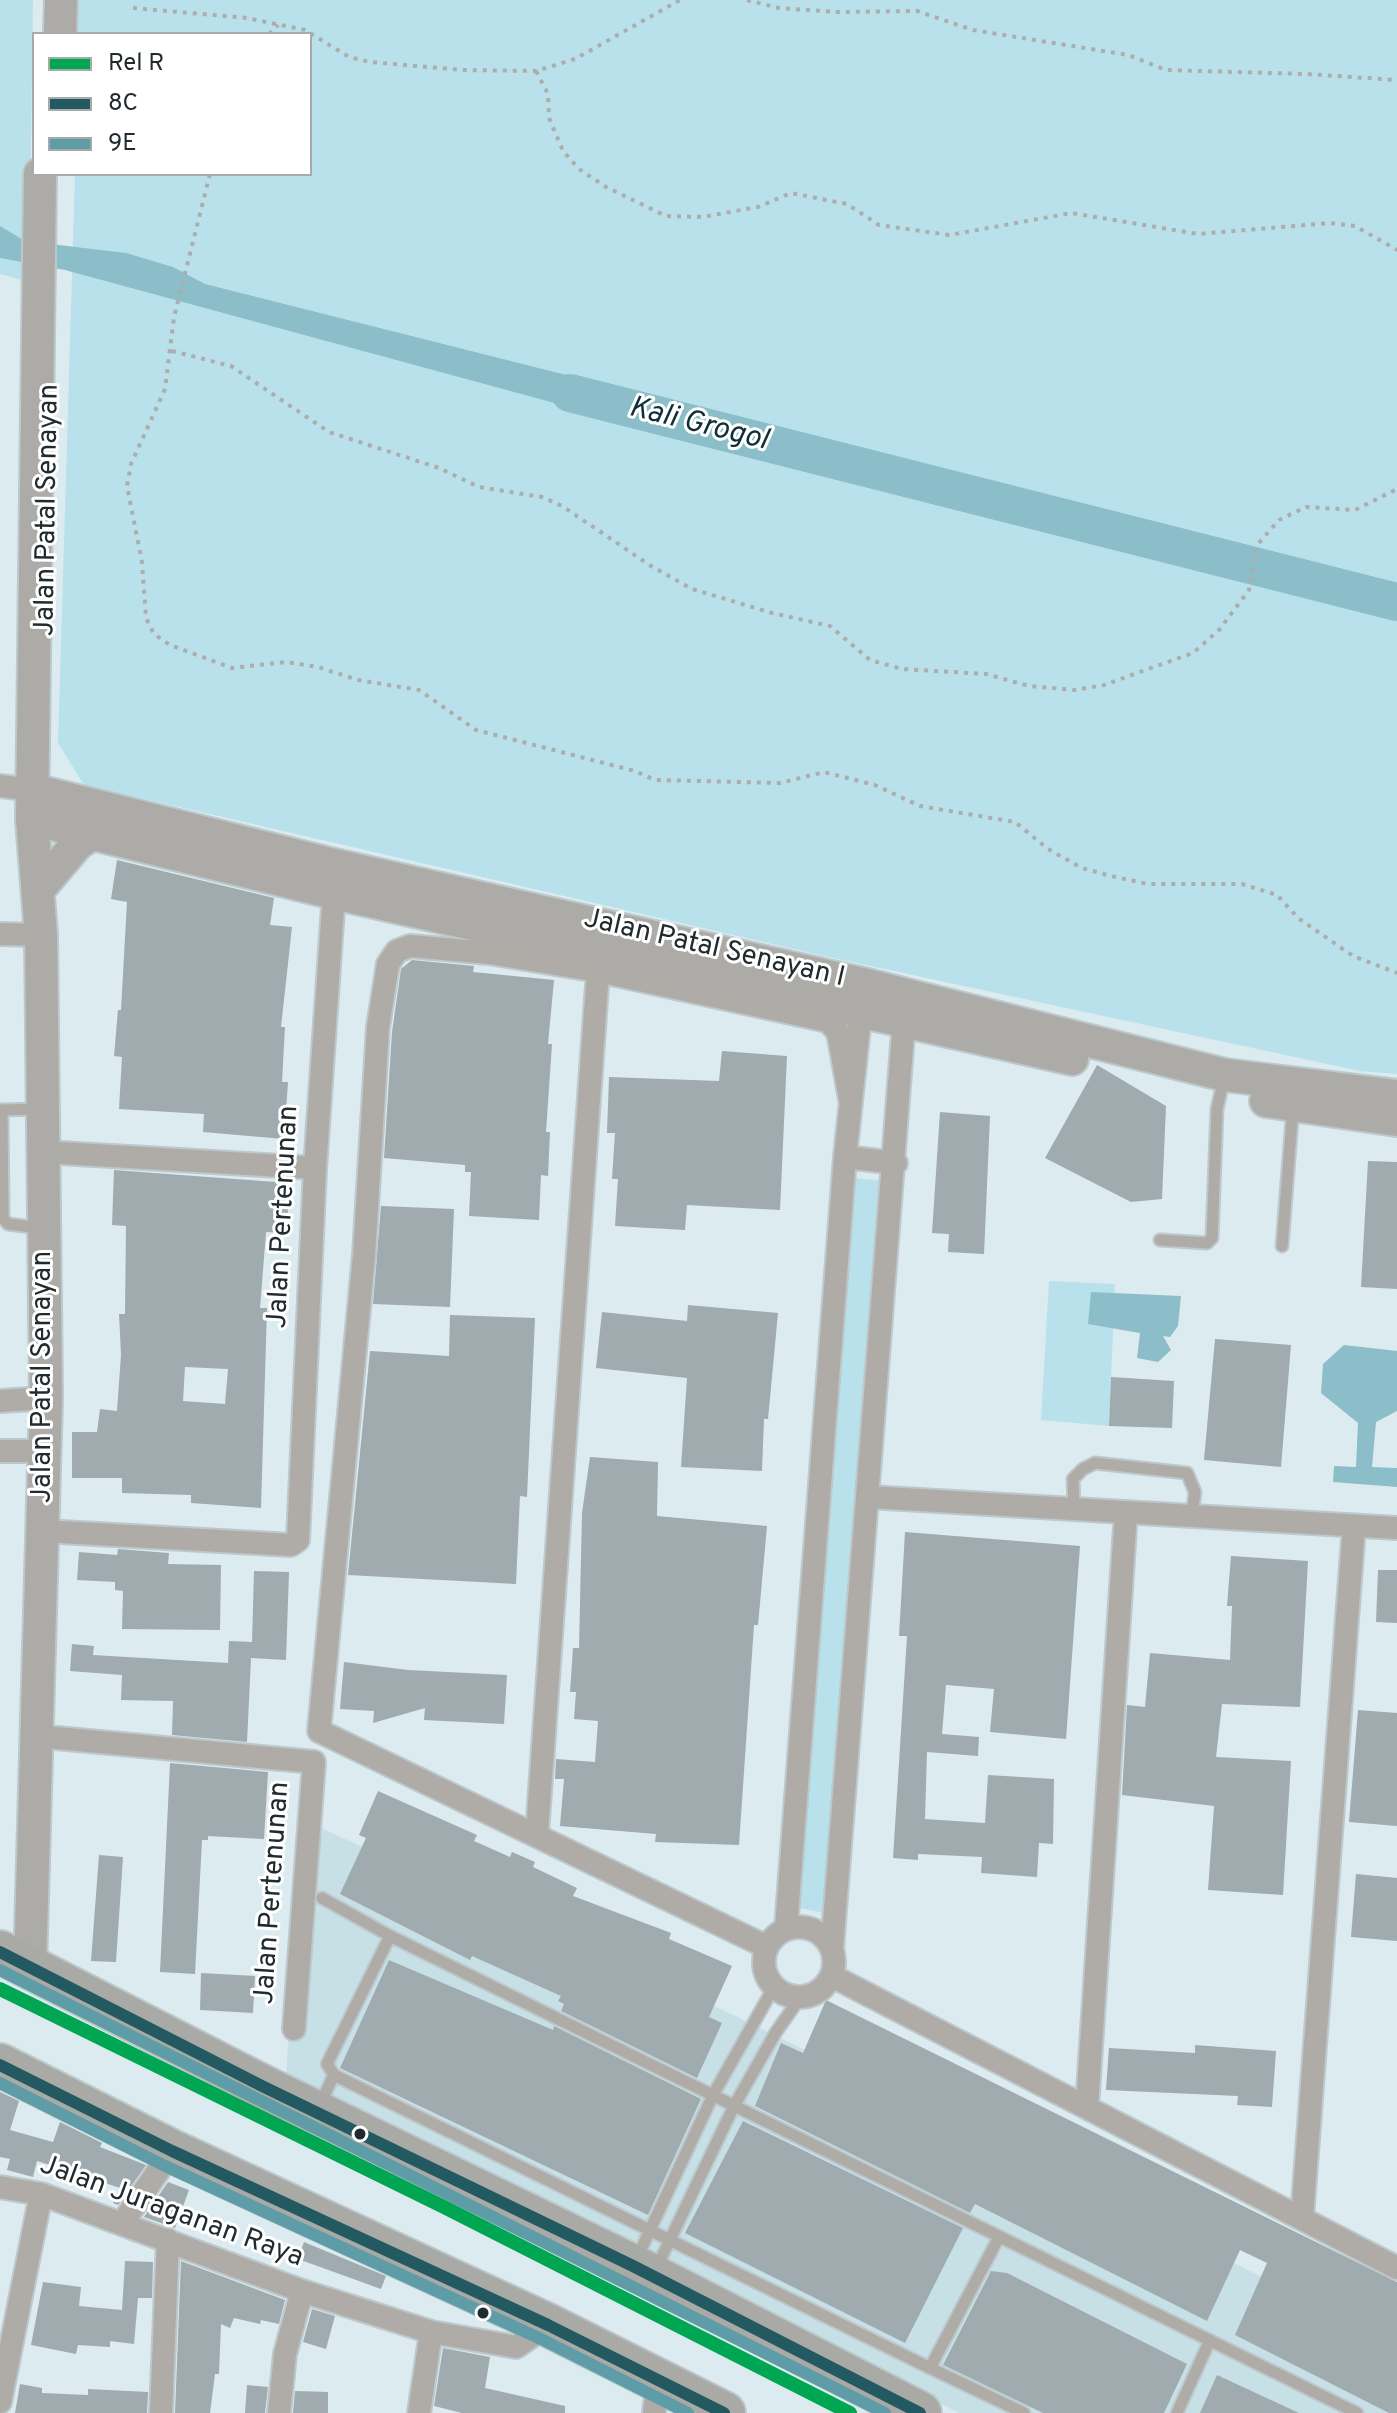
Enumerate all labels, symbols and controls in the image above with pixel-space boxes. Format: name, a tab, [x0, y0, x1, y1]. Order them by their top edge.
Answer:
legend	[32, 32, 312, 176]
text: Rel R	[108, 49, 164, 79]
text: 8C	[108, 89, 138, 119]
text: 9E	[108, 129, 137, 159]
street label: Jalan Patal Senayan	[30, 384, 68, 636]
water label: Kali Grogol	[625, 391, 771, 461]
street label: Jalan Patal Senayan I	[580, 904, 848, 996]
street label: Jalan Pertenunan	[262, 1105, 308, 1329]
street label: Jalan Patal Senayan	[27, 1251, 61, 1503]
street label: Jalan Pertenunan	[249, 1780, 299, 2006]
unlabelled marker	[352, 2126, 368, 2142]
street label: Jalan Juraganan Raya	[35, 2150, 307, 2276]
unlabelled marker	[475, 2305, 491, 2321]

